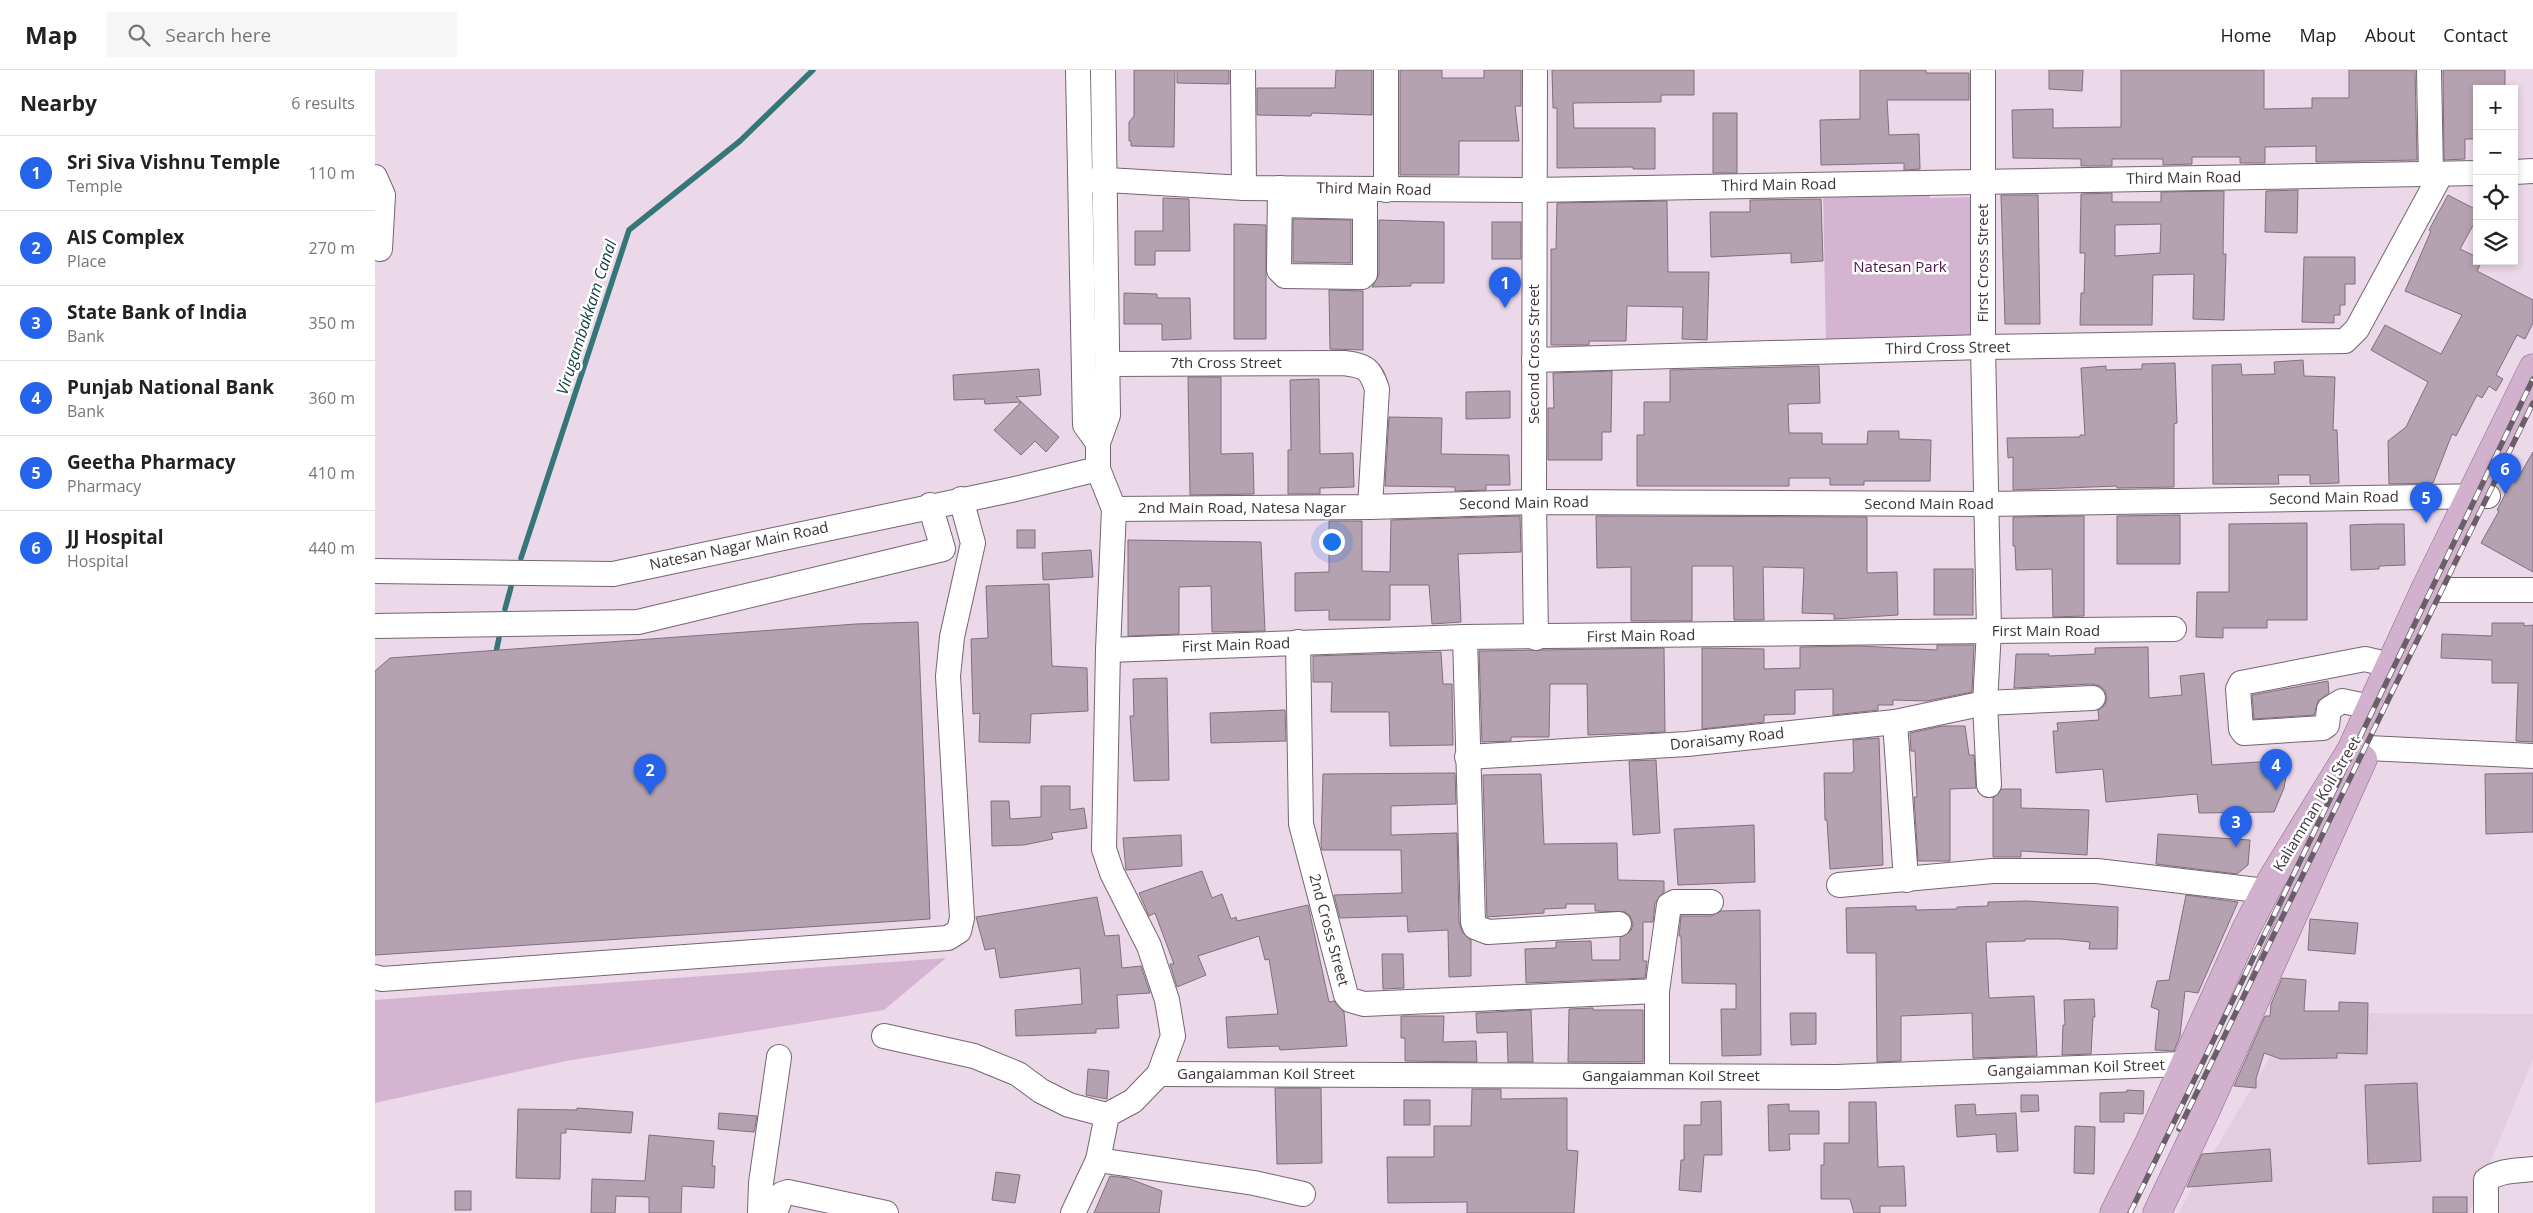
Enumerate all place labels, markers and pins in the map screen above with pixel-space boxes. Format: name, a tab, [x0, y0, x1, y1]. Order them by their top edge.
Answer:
pin: 1	[1489, 267, 1521, 308]
pin: 6	[2489, 453, 2521, 494]
pin: 5	[2410, 482, 2442, 523]
pin: 4	[2260, 749, 2292, 790]
pin: 2	[634, 754, 666, 795]
pin: 3	[2220, 806, 2252, 847]

